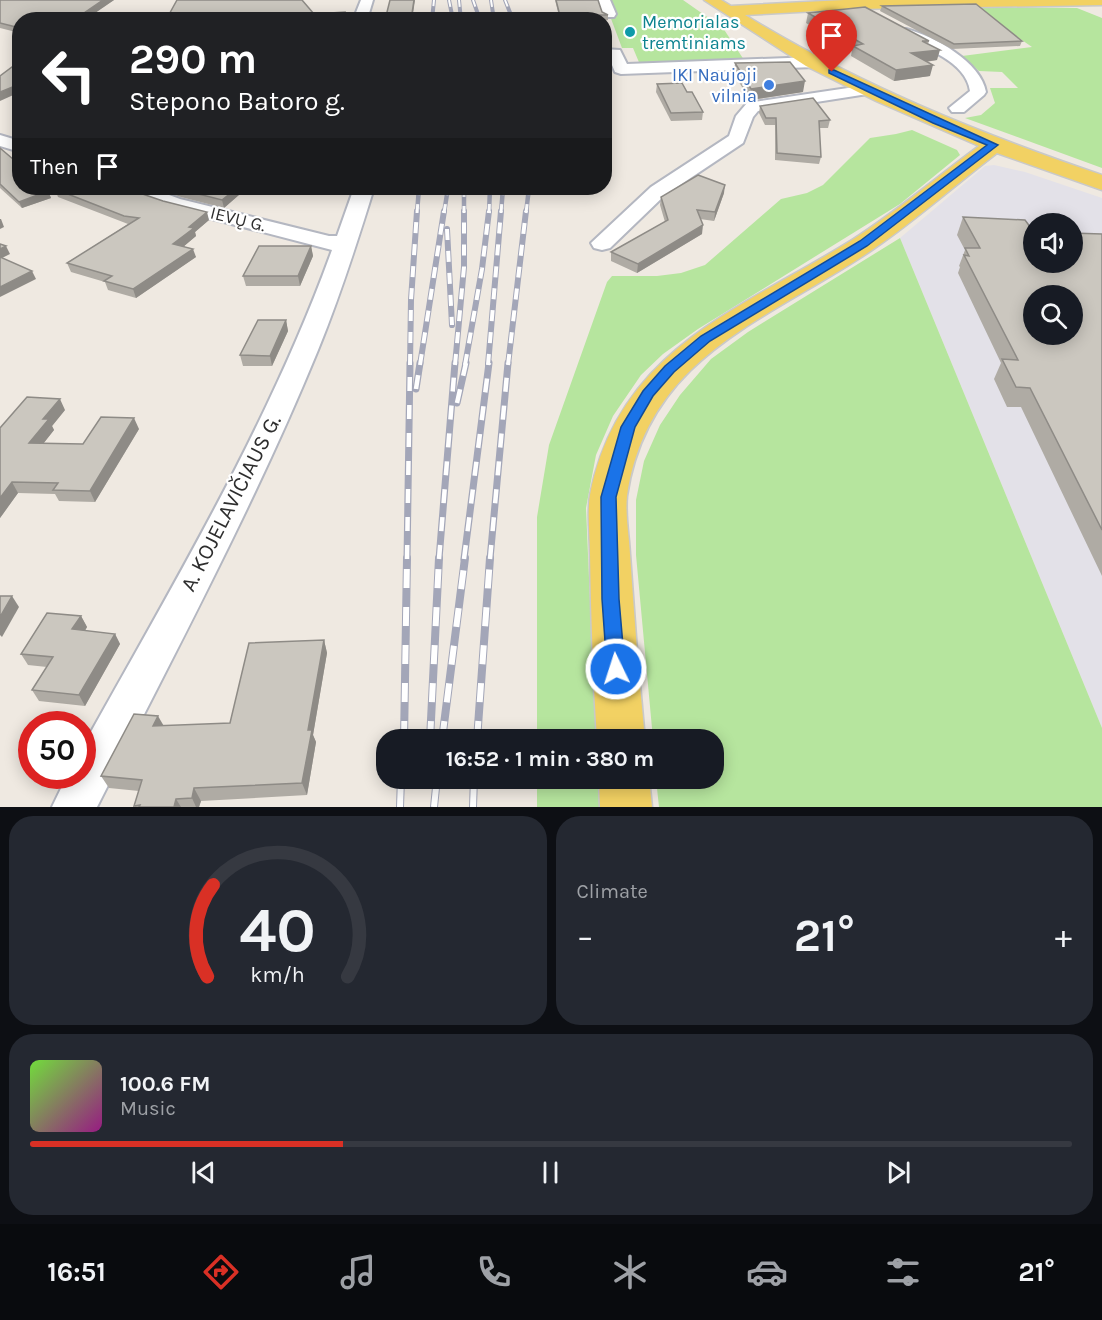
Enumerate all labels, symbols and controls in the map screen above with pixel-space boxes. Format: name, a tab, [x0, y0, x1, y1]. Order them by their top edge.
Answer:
pin	[806, 10, 857, 72]
place label: Memorialas tremtiniams	[642, 11, 746, 54]
icon: arrive	[815, 19, 848, 52]
marker: Memorialas tremtiniams	[623, 25, 637, 39]
text: 290 m	[129, 34, 257, 84]
icon: left	[30, 36, 108, 114]
place label: IKI Naujoji vilnia	[672, 64, 757, 107]
marker: IKI Naujoji vilnia	[762, 78, 776, 92]
text: Stepono Batoro g.	[129, 85, 345, 117]
icon: arrive	[91, 150, 124, 183]
text: Then	[30, 154, 79, 180]
street label: IEVŲ G.	[208, 202, 268, 236]
map controls	[1023, 213, 1083, 345]
button: sound	[1023, 213, 1083, 273]
button: search	[1023, 285, 1083, 345]
street label: A. KOJELAVIČIAUS G.	[174, 410, 287, 596]
position arrow	[584, 637, 648, 701]
speed limit sign: 50	[18, 711, 96, 789]
text: 16:52 · 1 min · 380 m	[446, 746, 654, 772]
text: Climate	[577, 880, 648, 903]
text: 40	[239, 894, 316, 967]
text: 21°	[794, 910, 855, 962]
text: −	[577, 917, 594, 955]
text: +	[1055, 917, 1072, 955]
text: km/h	[251, 963, 305, 988]
text: 100.6 FM	[120, 1071, 211, 1097]
text: Music	[120, 1097, 176, 1120]
icon: previous	[187, 1156, 220, 1189]
icon: pause	[534, 1156, 567, 1189]
icon: next	[882, 1156, 915, 1189]
icon: directions	[200, 1251, 242, 1293]
icon: music	[337, 1251, 379, 1293]
icon: phone	[473, 1251, 515, 1293]
icon: climate	[609, 1251, 651, 1293]
icon: car	[746, 1251, 788, 1293]
icon: filters	[882, 1251, 924, 1293]
text: 16:51	[47, 1256, 106, 1288]
text: 21°	[1018, 1256, 1055, 1288]

